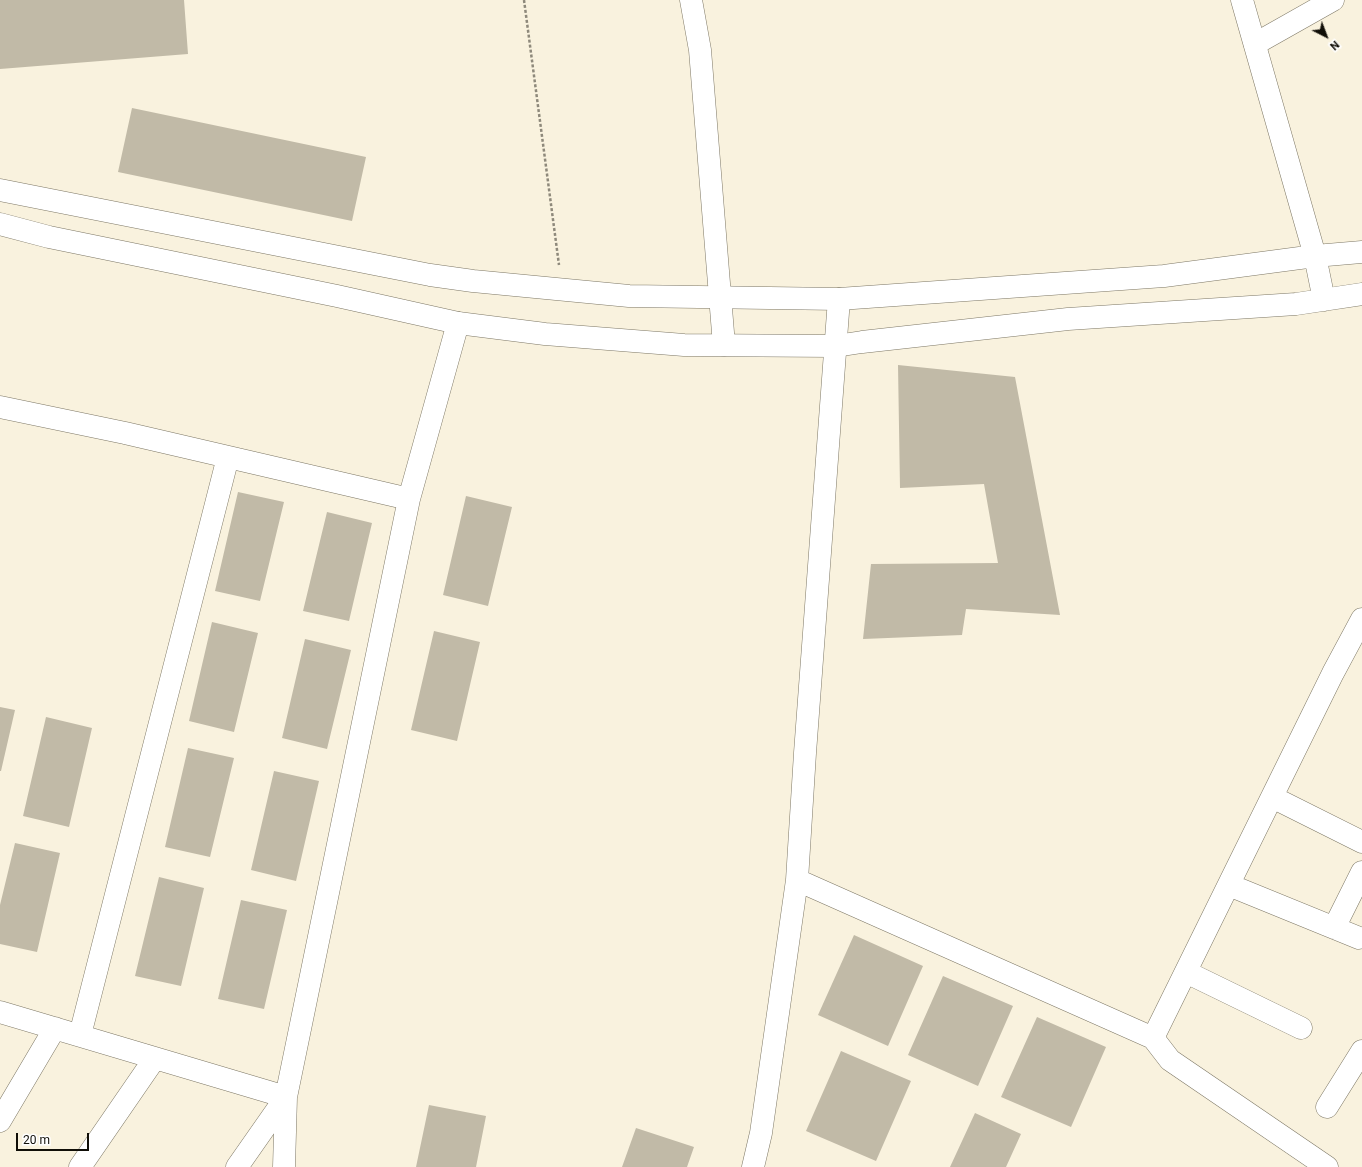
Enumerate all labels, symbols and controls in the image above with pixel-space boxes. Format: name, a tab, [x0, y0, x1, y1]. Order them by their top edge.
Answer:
north arrow	[1306, 16, 1346, 56]
text: N	[1327, 38, 1342, 53]
scale bar	[18, 1125, 91, 1151]
text: 20 m	[23, 1133, 50, 1147]

